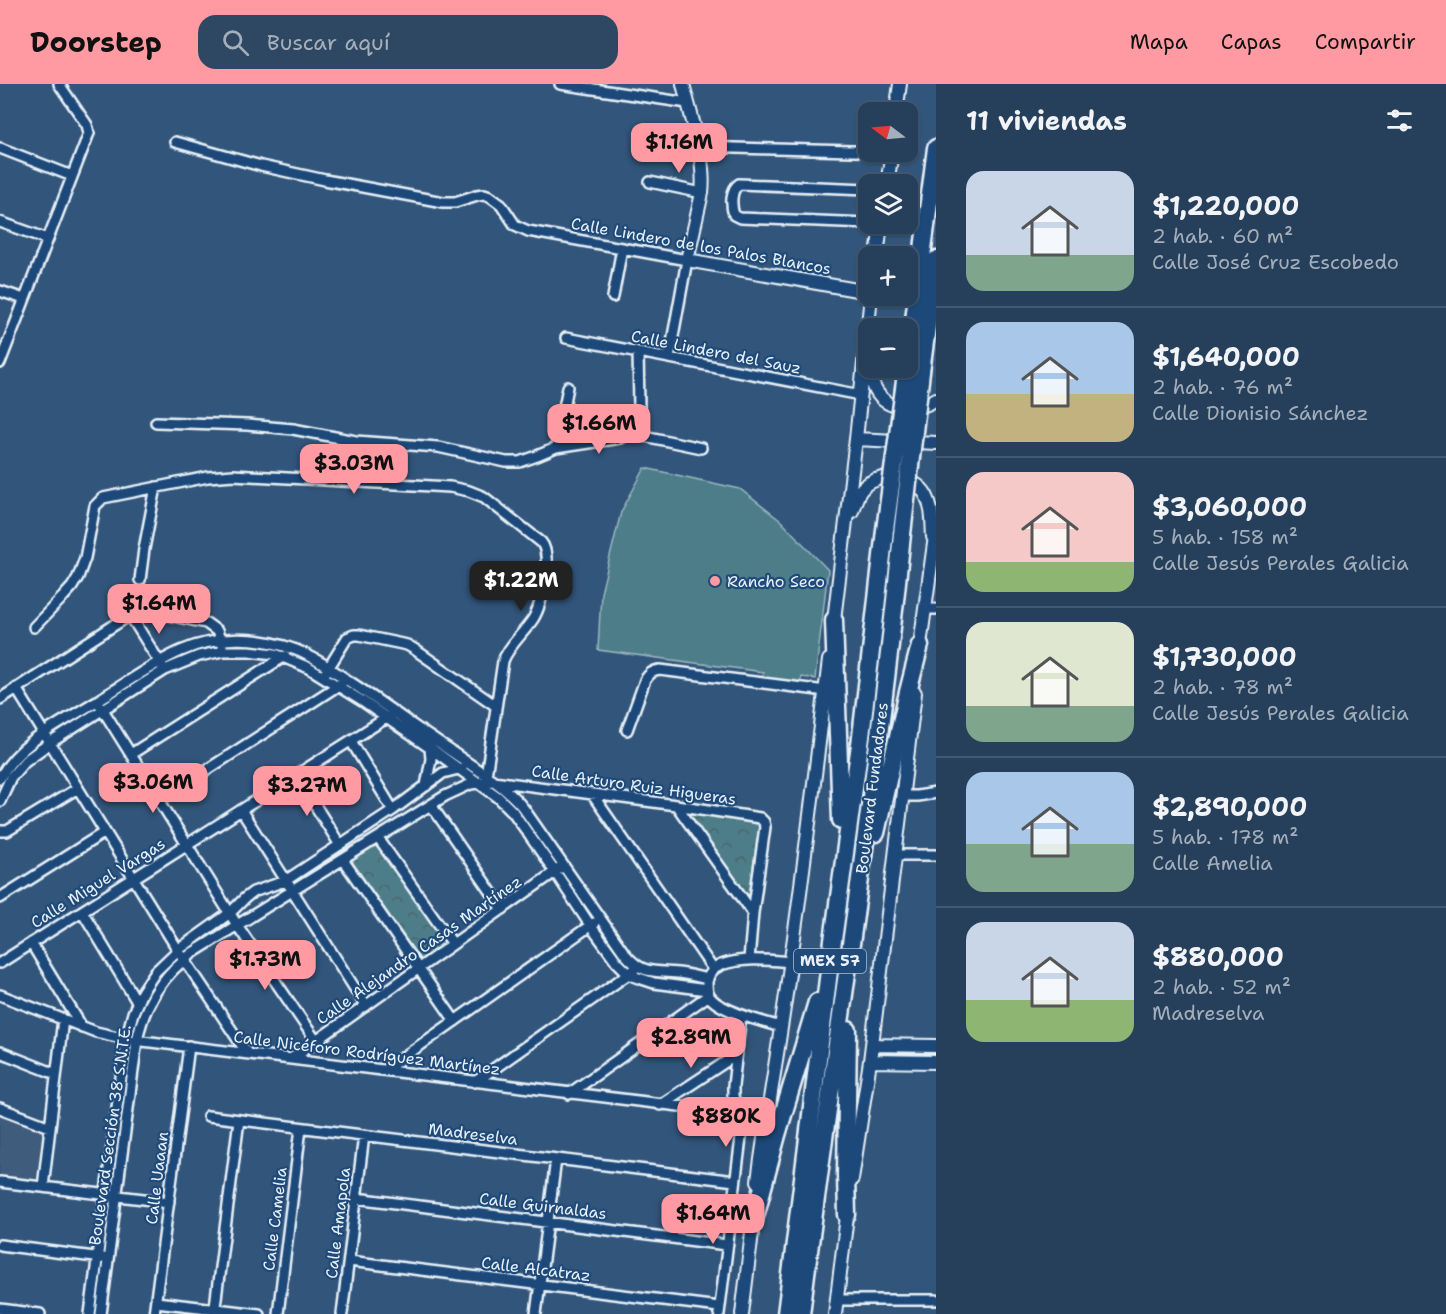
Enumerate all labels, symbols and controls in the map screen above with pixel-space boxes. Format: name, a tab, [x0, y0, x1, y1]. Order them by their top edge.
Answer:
search box	[198, 15, 618, 69]
text: Doorstep	[30, 23, 162, 61]
icon: search	[219, 26, 252, 59]
text: Buscar aquí	[267, 28, 390, 57]
text: Mapa	[1130, 28, 1188, 56]
text: Capas	[1221, 28, 1282, 56]
text: Compartir	[1315, 28, 1416, 56]
north arrow	[858, 102, 918, 162]
map controls	[858, 102, 918, 378]
text: 11 viviendas	[966, 103, 1127, 138]
icon: filters	[1383, 104, 1416, 137]
pin: $1.16M	[630, 123, 728, 174]
text: $1.16M	[645, 129, 713, 155]
button: layers	[858, 174, 918, 234]
text: $1,220,000	[1152, 188, 1299, 223]
icon: home	[1014, 195, 1086, 267]
street label: Calle Lindero de los Palos Blancos	[569, 213, 833, 279]
text: 2 hab. · 60 m²	[1152, 223, 1293, 249]
button: +	[858, 246, 918, 306]
text: Calle José Cruz Escobedo	[1152, 249, 1399, 275]
button: −	[858, 318, 918, 378]
street label: Calle Lindero del Sauz	[629, 325, 803, 379]
text: $1,640,000	[1152, 339, 1300, 374]
icon: home	[1014, 346, 1086, 418]
text: 2 hab. · 76 m²	[1152, 374, 1293, 400]
text: Calle Dionisio Sánchez	[1152, 400, 1369, 426]
pin: $1.66M	[550, 404, 648, 455]
text: $1.66M	[561, 410, 637, 436]
pin: $3.03M	[305, 444, 403, 495]
text: $3.03M	[314, 450, 394, 476]
text: $3,060,000	[1152, 489, 1307, 524]
icon: home	[1014, 496, 1086, 568]
text: 5 hab. · 158 m²	[1152, 524, 1298, 550]
text: Calle Jesús Perales Galicia	[1152, 550, 1409, 576]
pin: $1.22M	[472, 561, 570, 612]
text: $1.22M	[484, 567, 558, 593]
place label: Rancho Seco	[727, 571, 825, 592]
marker: Rancho Seco	[708, 574, 722, 588]
pin: $1.64M	[110, 584, 208, 635]
text: $1.64M	[121, 590, 197, 616]
text: $1,730,000	[1152, 639, 1297, 674]
icon: home	[1014, 646, 1086, 718]
text: 2 hab. · 78 m²	[1152, 674, 1293, 700]
text: Calle Jesús Perales Galicia	[1152, 700, 1409, 726]
street label: Boulevard Fundadores	[851, 701, 893, 875]
street label: Calle Arturo Ruiz Higueras	[530, 760, 738, 810]
pin: $3.06M	[104, 763, 202, 814]
pin: $3.27M	[258, 766, 356, 817]
text: $3.06M	[113, 769, 193, 795]
text: $3.27M	[267, 772, 347, 798]
text: $2,890,000	[1152, 789, 1307, 824]
icon: home	[1014, 796, 1086, 868]
text: 5 hab. · 178 m²	[1152, 824, 1299, 850]
street label: Calle Miguel Vargas	[27, 833, 169, 933]
text: Calle Amelia	[1152, 850, 1273, 876]
street label: Calle Alejandro Casas Martínez	[312, 871, 526, 1029]
text: $880,000	[1152, 939, 1284, 974]
pin: $1.73M	[216, 940, 314, 991]
text: $1.73M	[229, 946, 301, 972]
icon: home	[1014, 946, 1086, 1018]
road number: MEX 57	[794, 949, 866, 973]
text: 2 hab. · 52 m²	[1152, 974, 1291, 1000]
text: Madreselva	[1152, 1000, 1264, 1026]
pin: $2.89M	[642, 1018, 740, 1069]
street label: Boulevard Sección 38 S.N.T.E.	[84, 1023, 136, 1247]
text: $2.89M	[651, 1024, 731, 1050]
street label: Calle Nicéforo Rodríguez Martínez	[232, 1026, 502, 1080]
pin: $880K	[684, 1097, 768, 1148]
text: $880K	[691, 1103, 761, 1129]
street label: Madreselva	[427, 1118, 519, 1150]
street label: Calle Uaaan	[141, 1130, 173, 1226]
street label: Calle Camelia	[258, 1166, 292, 1272]
street label: Calle Amapola	[321, 1166, 355, 1280]
street label: Calle Guirnaldas	[478, 1188, 608, 1224]
pin: $1.64M	[664, 1194, 762, 1245]
text: $1.64M	[675, 1200, 751, 1226]
street label: Calle Alcatraz	[480, 1252, 592, 1286]

